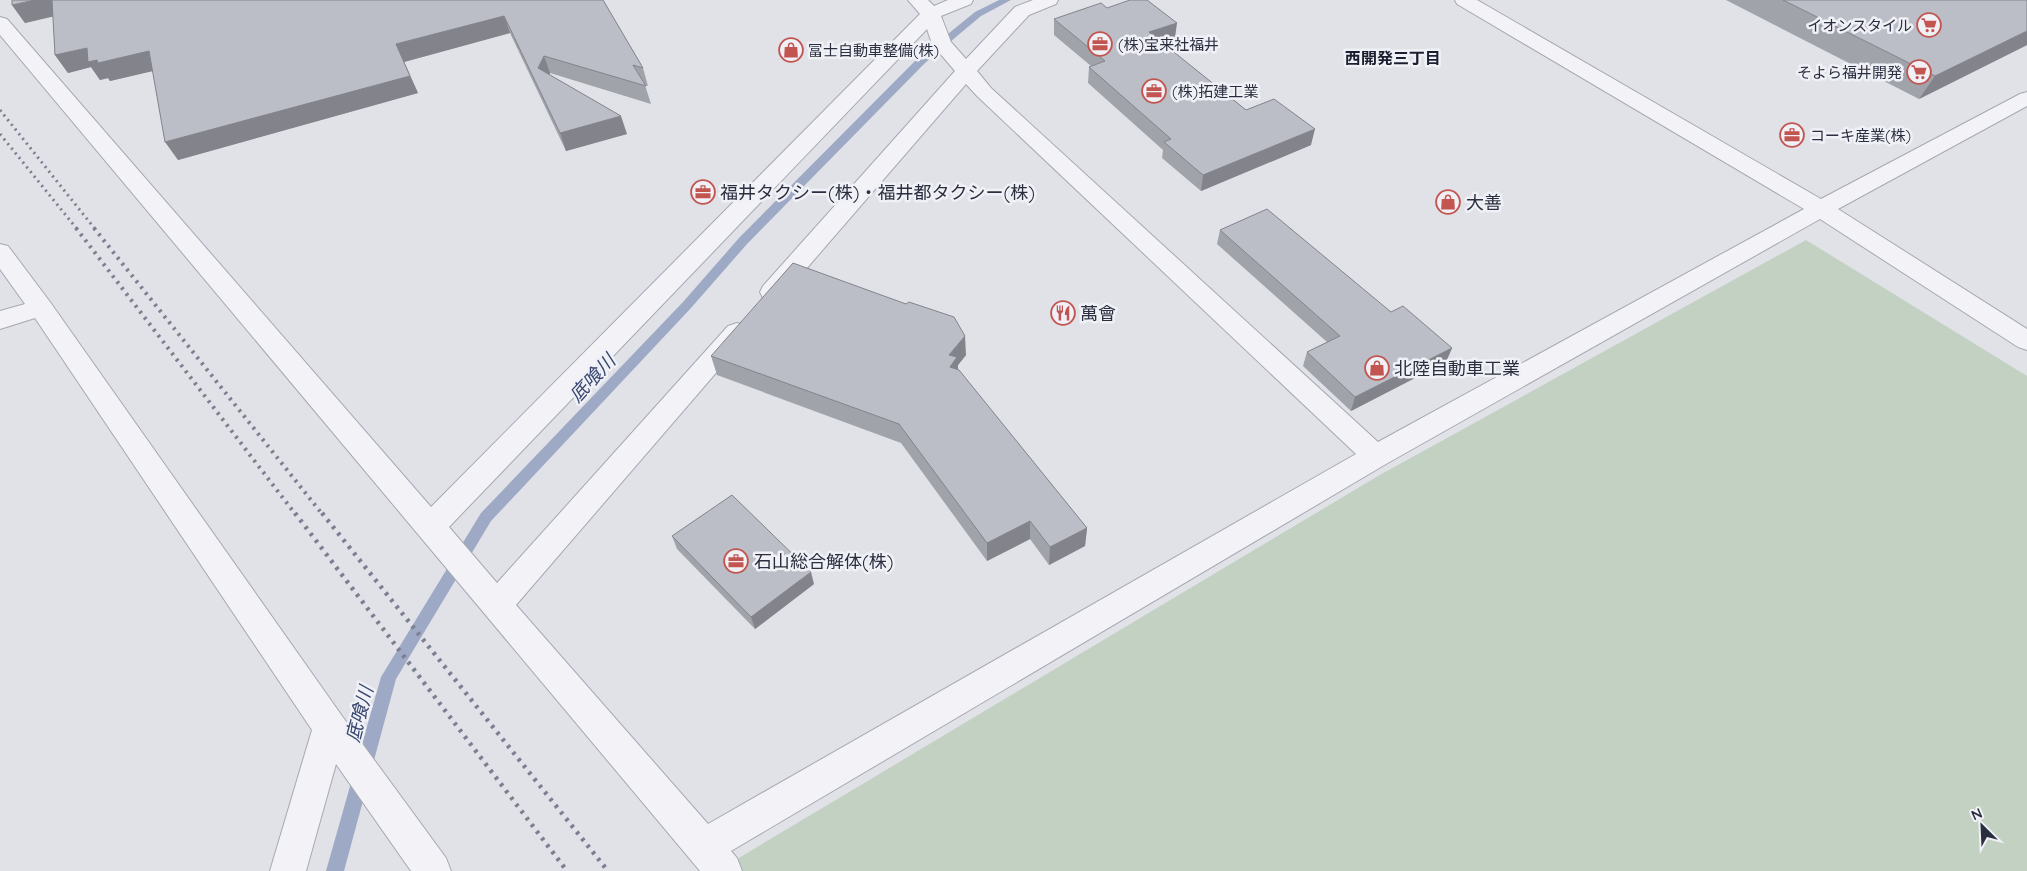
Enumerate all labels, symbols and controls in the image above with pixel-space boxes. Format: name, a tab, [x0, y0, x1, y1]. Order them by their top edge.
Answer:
supermarket icon: イオンスタイル	[1916, 12, 1942, 38]
place label: イオンスタイル	[1807, 16, 1912, 35]
office icon: (株)宝来社福井	[1087, 31, 1113, 57]
place label: (株)宝来社福井	[1118, 35, 1219, 54]
shop icon: 冨士自動車整備(株)	[778, 37, 804, 63]
place label: 冨士自動車整備(株)	[808, 41, 939, 60]
district label: 西開発三丁目	[1345, 48, 1441, 68]
supermarket icon: そよら福井開発	[1906, 59, 1932, 85]
place label: そよら福井開発	[1797, 63, 1902, 82]
office icon: (株)拓建工業	[1141, 78, 1167, 104]
place label: (株)拓建工業	[1172, 82, 1258, 101]
office icon: コーキ産業(株)	[1779, 122, 1805, 148]
place label: コーキ産業(株)	[1810, 126, 1911, 145]
office icon: 福井タクシー(株)・福井都タクシー(株)	[690, 179, 716, 205]
place label: 福井タクシー(株)・福井都タクシー(株)	[720, 181, 1035, 204]
shop icon: 大善	[1435, 189, 1461, 215]
place label: 大善	[1466, 191, 1502, 214]
restaurant icon: 萬會	[1050, 300, 1076, 326]
place label: 萬會	[1080, 302, 1116, 325]
water label: 底喰川	[564, 348, 622, 407]
shop icon: 北陸自動車工業	[1364, 355, 1390, 381]
place label: 北陸自動車工業	[1394, 357, 1520, 380]
office icon: 石山総合解体(株)	[723, 548, 749, 574]
place label: 石山総合解体(株)	[754, 550, 893, 573]
water label: 底喰川	[340, 681, 378, 745]
north arrow	[1957, 801, 2007, 851]
text: N	[1968, 804, 1985, 824]

